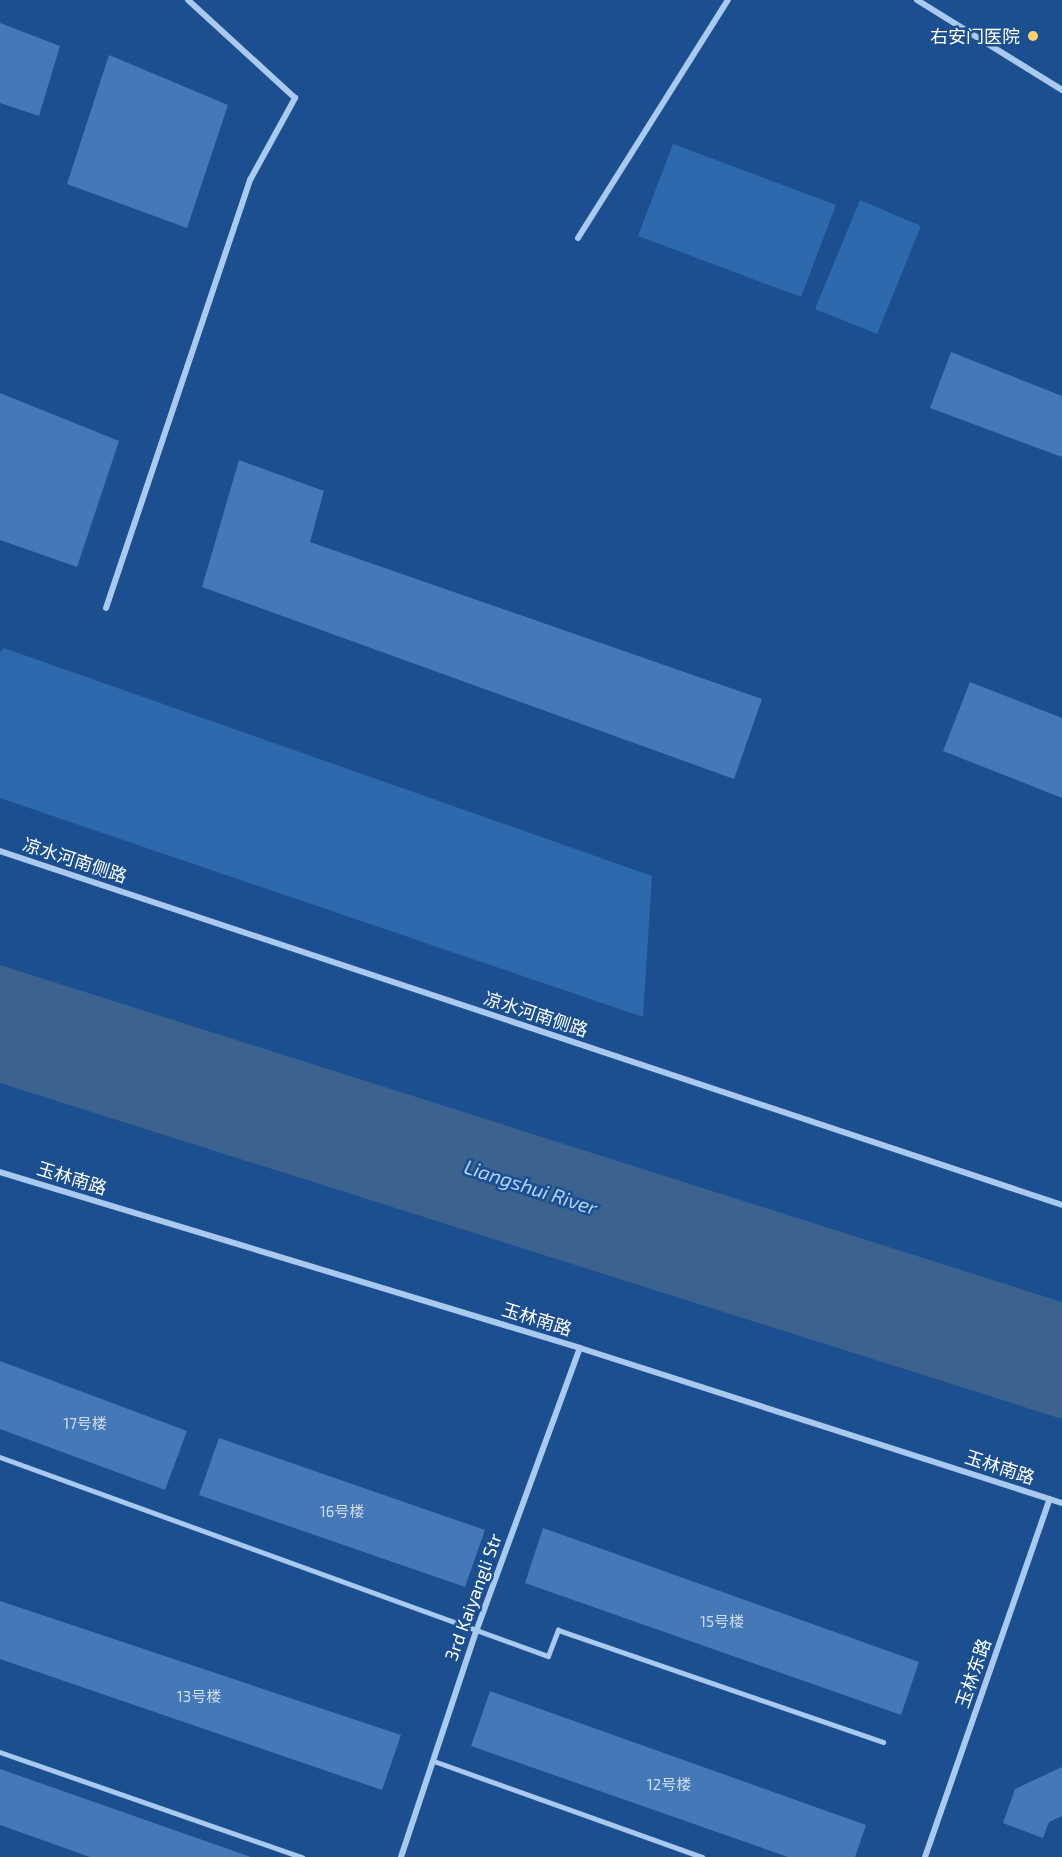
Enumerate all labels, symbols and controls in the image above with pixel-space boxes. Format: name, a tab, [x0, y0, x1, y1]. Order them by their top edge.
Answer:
place label: 右安门医院	[930, 25, 1020, 47]
marker: 右安门医院	[1024, 27, 1042, 45]
street label: 凉水河南侧路	[20, 833, 130, 887]
street label: 凉水河南侧路	[481, 987, 591, 1041]
water label: Liangshui River	[461, 1154, 601, 1220]
street label: 玉林南路	[34, 1157, 110, 1199]
street label: 玉林南路	[499, 1298, 575, 1340]
house number: 17号楼	[63, 1415, 107, 1433]
street label: 玉林南路	[962, 1446, 1038, 1488]
house number: 16号楼	[320, 1503, 364, 1521]
street label: 3rd Kaiyangli Str	[440, 1530, 506, 1664]
house number: 15号楼	[700, 1613, 744, 1631]
street label: 玉林东路	[951, 1635, 995, 1711]
house number: 13号楼	[177, 1688, 221, 1706]
house number: 12号楼	[647, 1776, 691, 1794]

